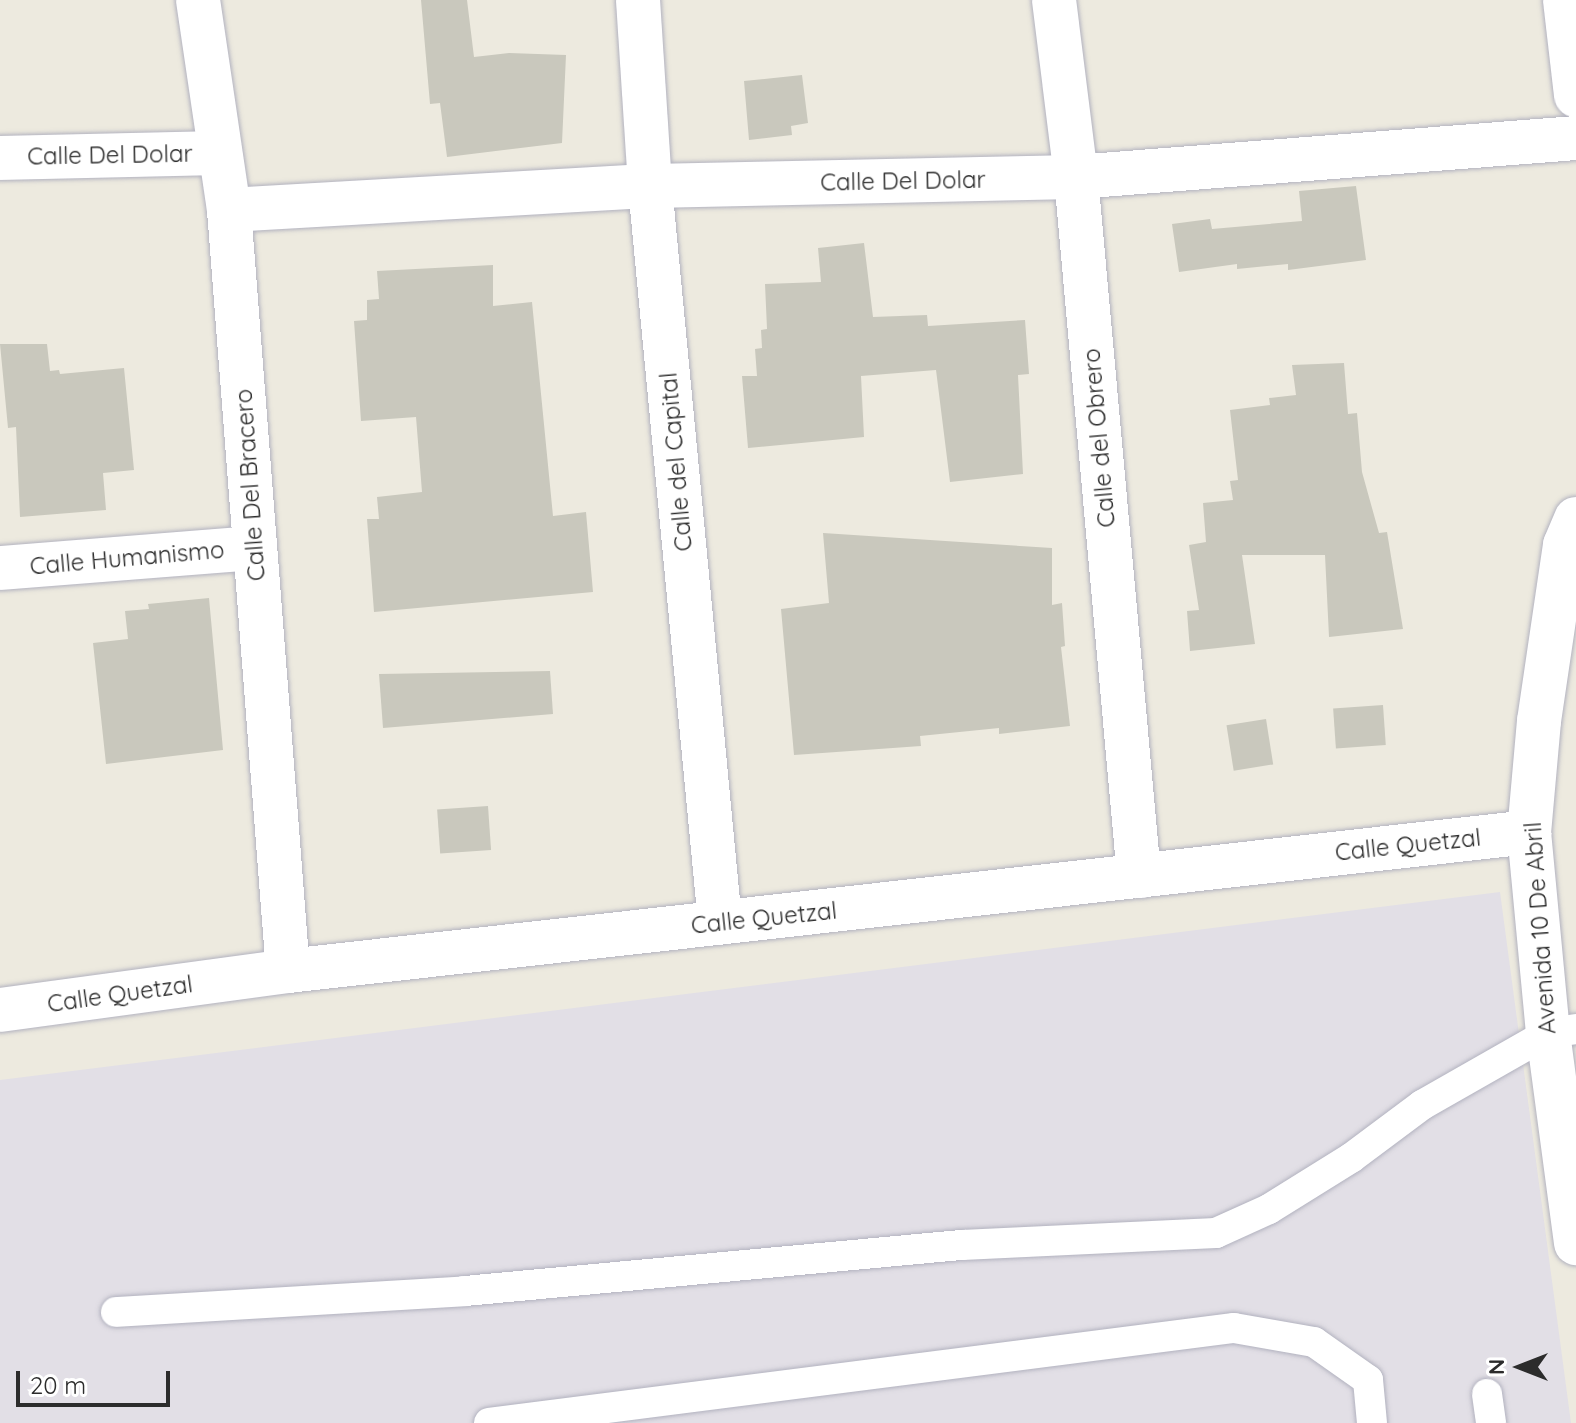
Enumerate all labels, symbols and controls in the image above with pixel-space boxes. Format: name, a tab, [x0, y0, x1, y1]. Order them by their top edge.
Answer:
street label: Calle Del Dolar	[27, 139, 193, 171]
street label: Calle Del Dolar	[820, 165, 986, 197]
street label: Calle del Obrero	[1077, 347, 1121, 529]
street label: Calle del Capital	[654, 371, 698, 553]
street label: Calle Del Bracero	[229, 388, 271, 582]
street label: Calle Humanismo	[29, 535, 225, 581]
street label: Avenida 10 De Abril	[1518, 821, 1562, 1035]
street label: Calle Quetzal	[1334, 823, 1482, 867]
street label: Calle Quetzal	[690, 896, 838, 940]
street label: Calle Quetzal	[45, 970, 195, 1018]
north arrow	[1480, 1327, 1560, 1407]
scale bar	[20, 1355, 174, 1405]
text: N	[1482, 1359, 1510, 1375]
text: 20 m	[30, 1370, 86, 1400]

